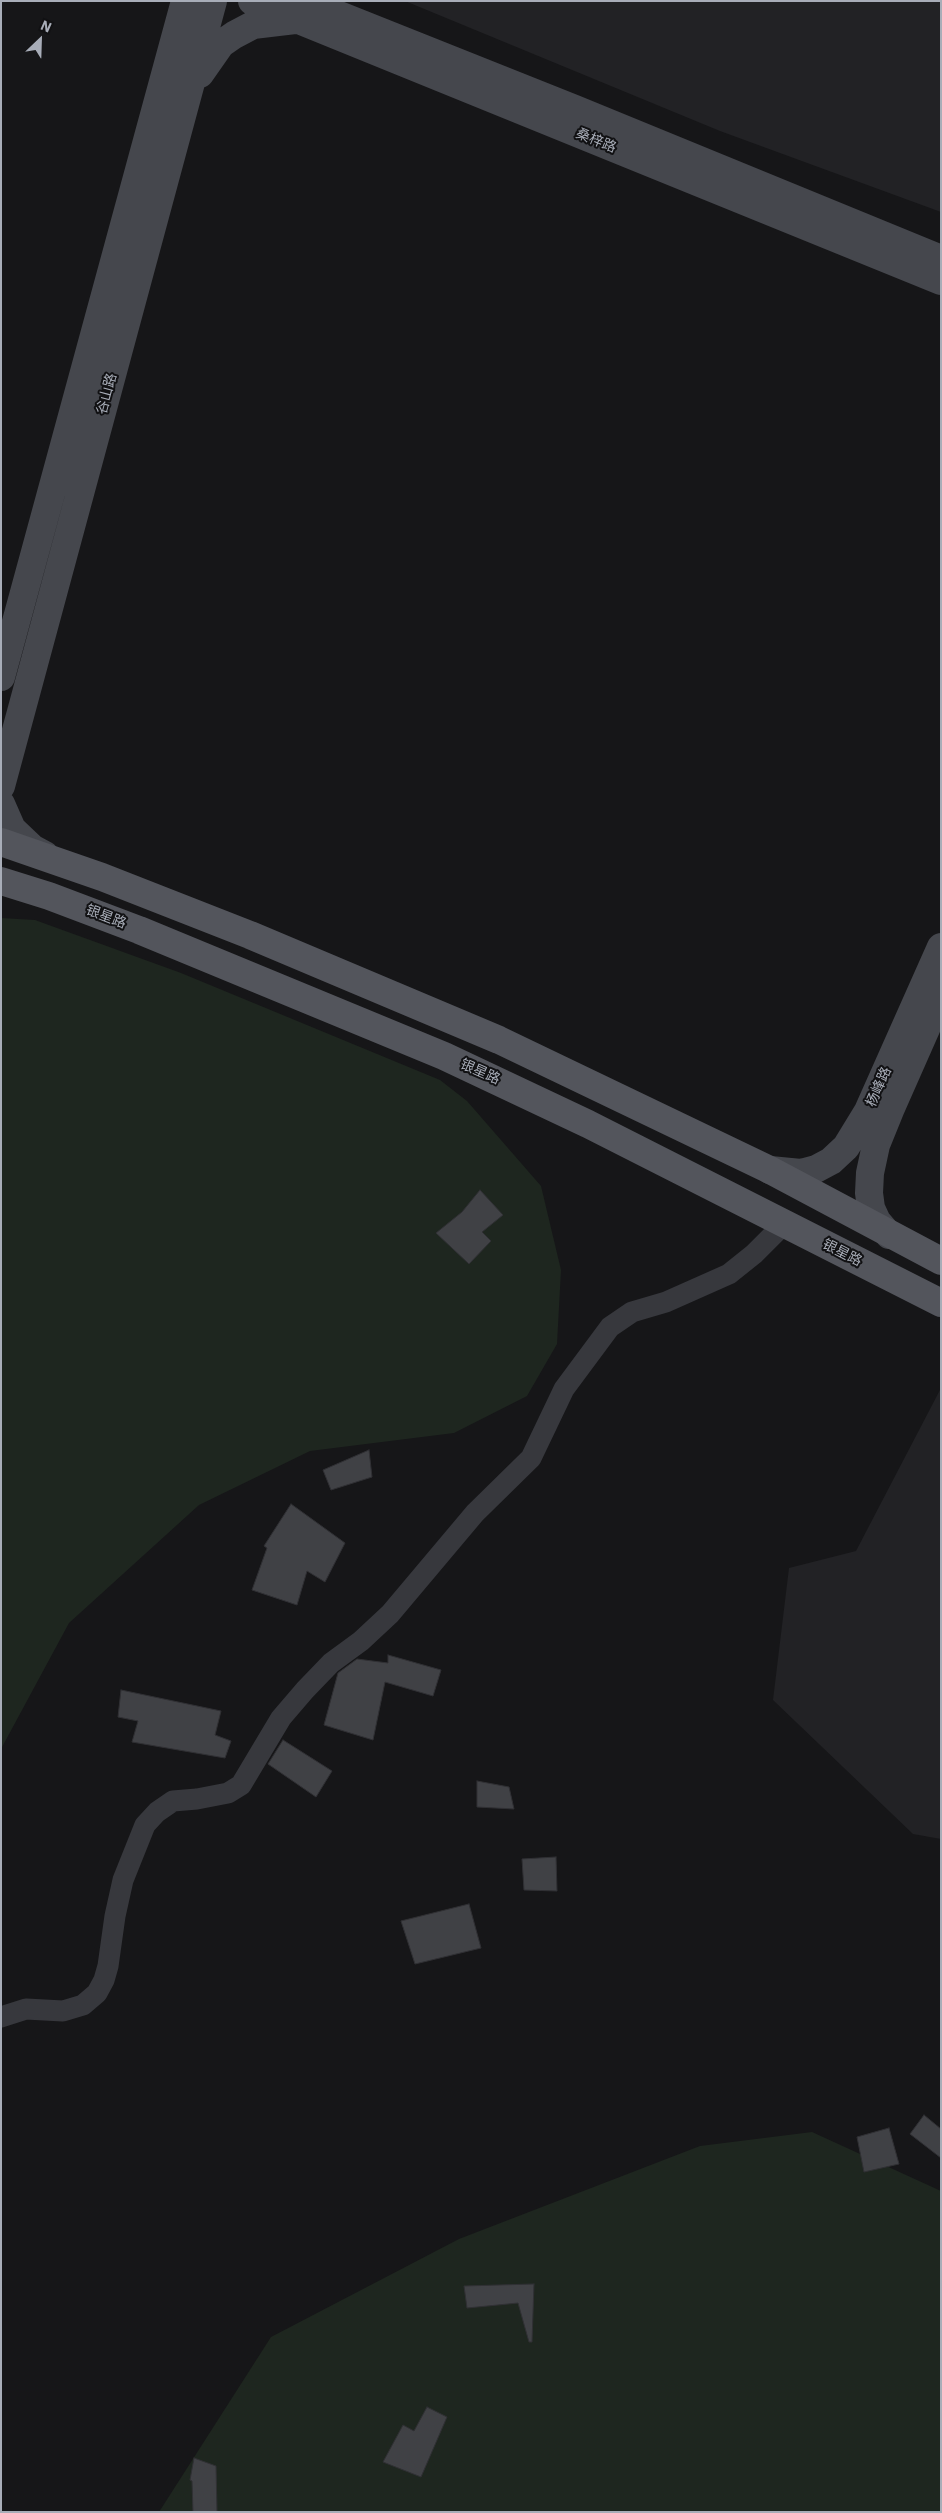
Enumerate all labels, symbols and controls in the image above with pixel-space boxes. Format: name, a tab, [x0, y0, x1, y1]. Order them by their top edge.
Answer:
north arrow	[15, 15, 65, 65]
text: N	[38, 16, 54, 37]
street label: 桑梓路	[573, 125, 619, 157]
street label: 谷山路	[93, 372, 121, 416]
street label: 银星路	[83, 902, 129, 932]
street label: 银星路	[457, 1056, 503, 1088]
street label: 杨峰路	[863, 1064, 895, 1110]
street label: 银星路	[819, 1236, 865, 1270]

